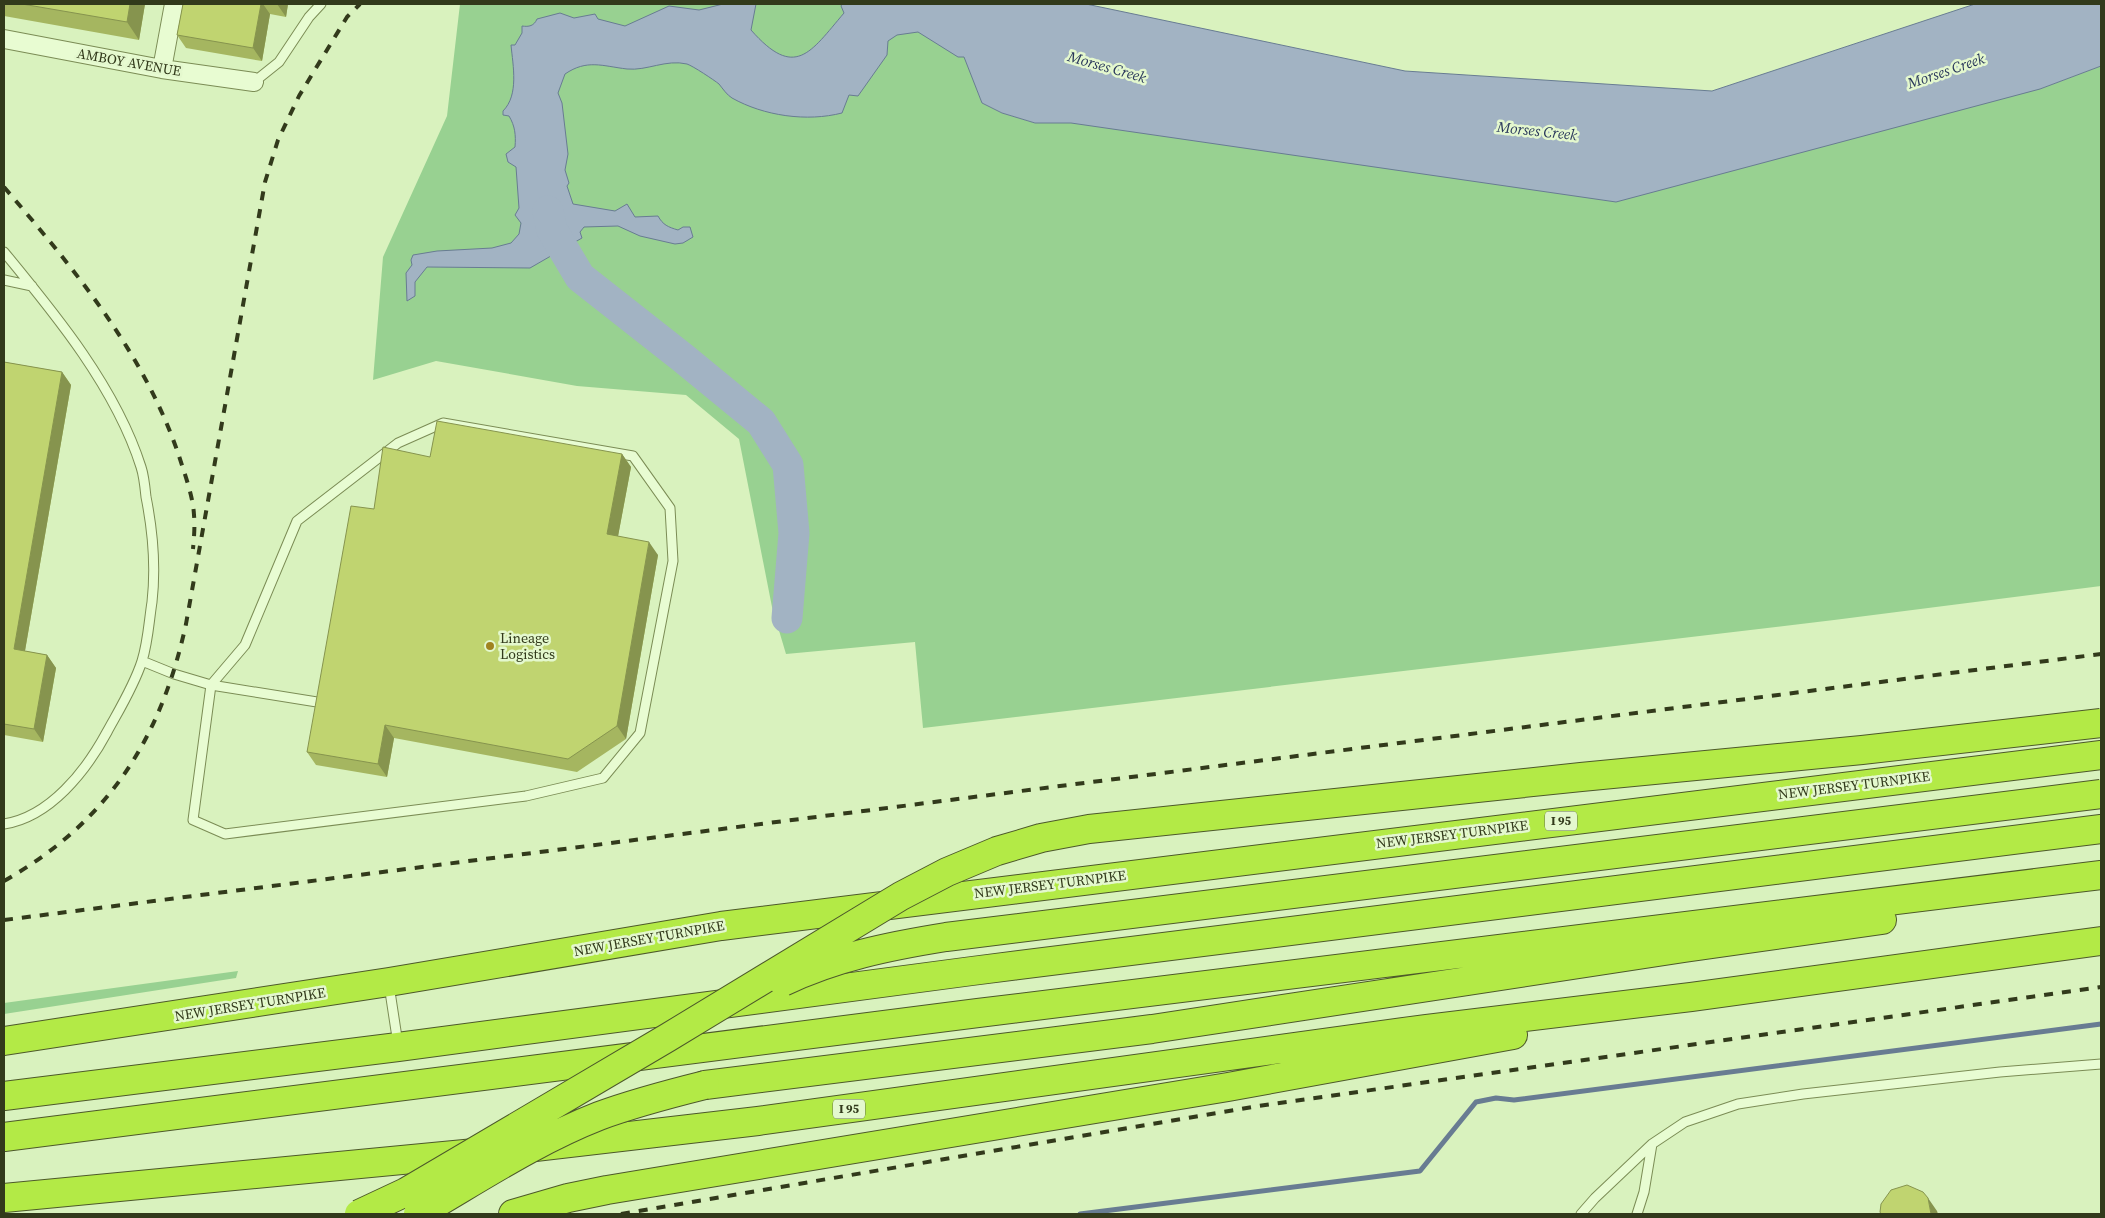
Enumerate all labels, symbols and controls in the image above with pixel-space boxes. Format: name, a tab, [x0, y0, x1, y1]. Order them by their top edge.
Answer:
street label: AMBOY AVENUE	[75, 43, 183, 81]
water label: Morses Creek	[1065, 45, 1150, 88]
water label: Morses Creek	[1903, 47, 1988, 94]
water label: Morses Creek	[1495, 116, 1579, 145]
place label: Lineage Logistics	[500, 628, 555, 664]
marker: Lineage Logistics	[484, 640, 496, 652]
street label: NEW JERSEY TURNPIKE	[1777, 766, 1931, 804]
road number: I 95	[1545, 811, 1577, 830]
street label: NEW JERSEY TURNPIKE	[1375, 815, 1529, 853]
street label: NEW JERSEY TURNPIKE	[973, 865, 1127, 903]
street label: NEW JERSEY TURNPIKE	[572, 915, 726, 961]
street label: NEW JERSEY TURNPIKE	[173, 982, 327, 1026]
road number: I 95	[833, 1100, 865, 1118]

